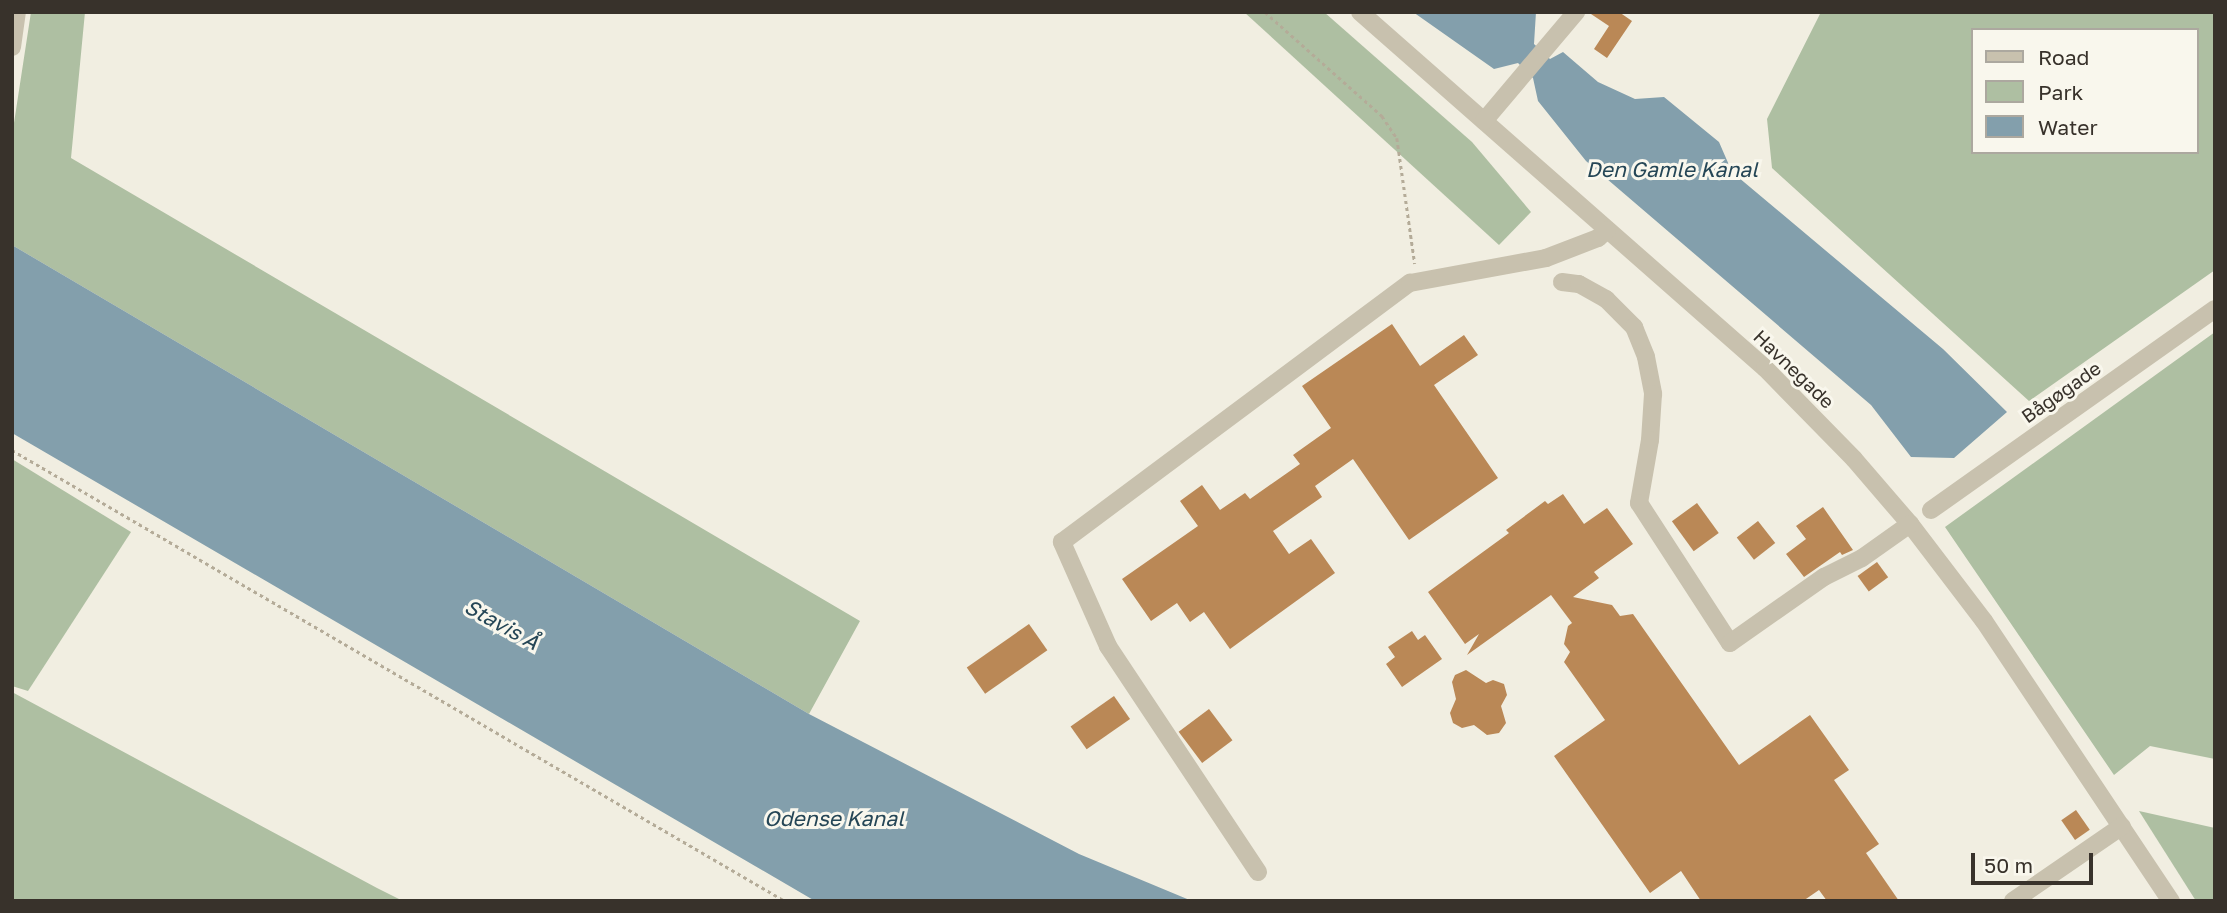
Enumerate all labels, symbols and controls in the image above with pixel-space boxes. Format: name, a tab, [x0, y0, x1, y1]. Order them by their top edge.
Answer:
legend	[1972, 28, 2199, 154]
text: Road	[2038, 44, 2089, 70]
text: Park	[2038, 79, 2083, 105]
text: Water	[2038, 114, 2098, 140]
water label: Den Gamle Kanal	[1586, 156, 1758, 182]
street label: Havnegade	[1749, 325, 1839, 413]
street label: Bågøgade	[2017, 356, 2105, 428]
water label: Stavis Å	[461, 593, 543, 655]
water label: Odense Kanal	[764, 805, 904, 831]
scale bar	[1975, 839, 2098, 883]
text: 50 m	[1984, 852, 2033, 878]

